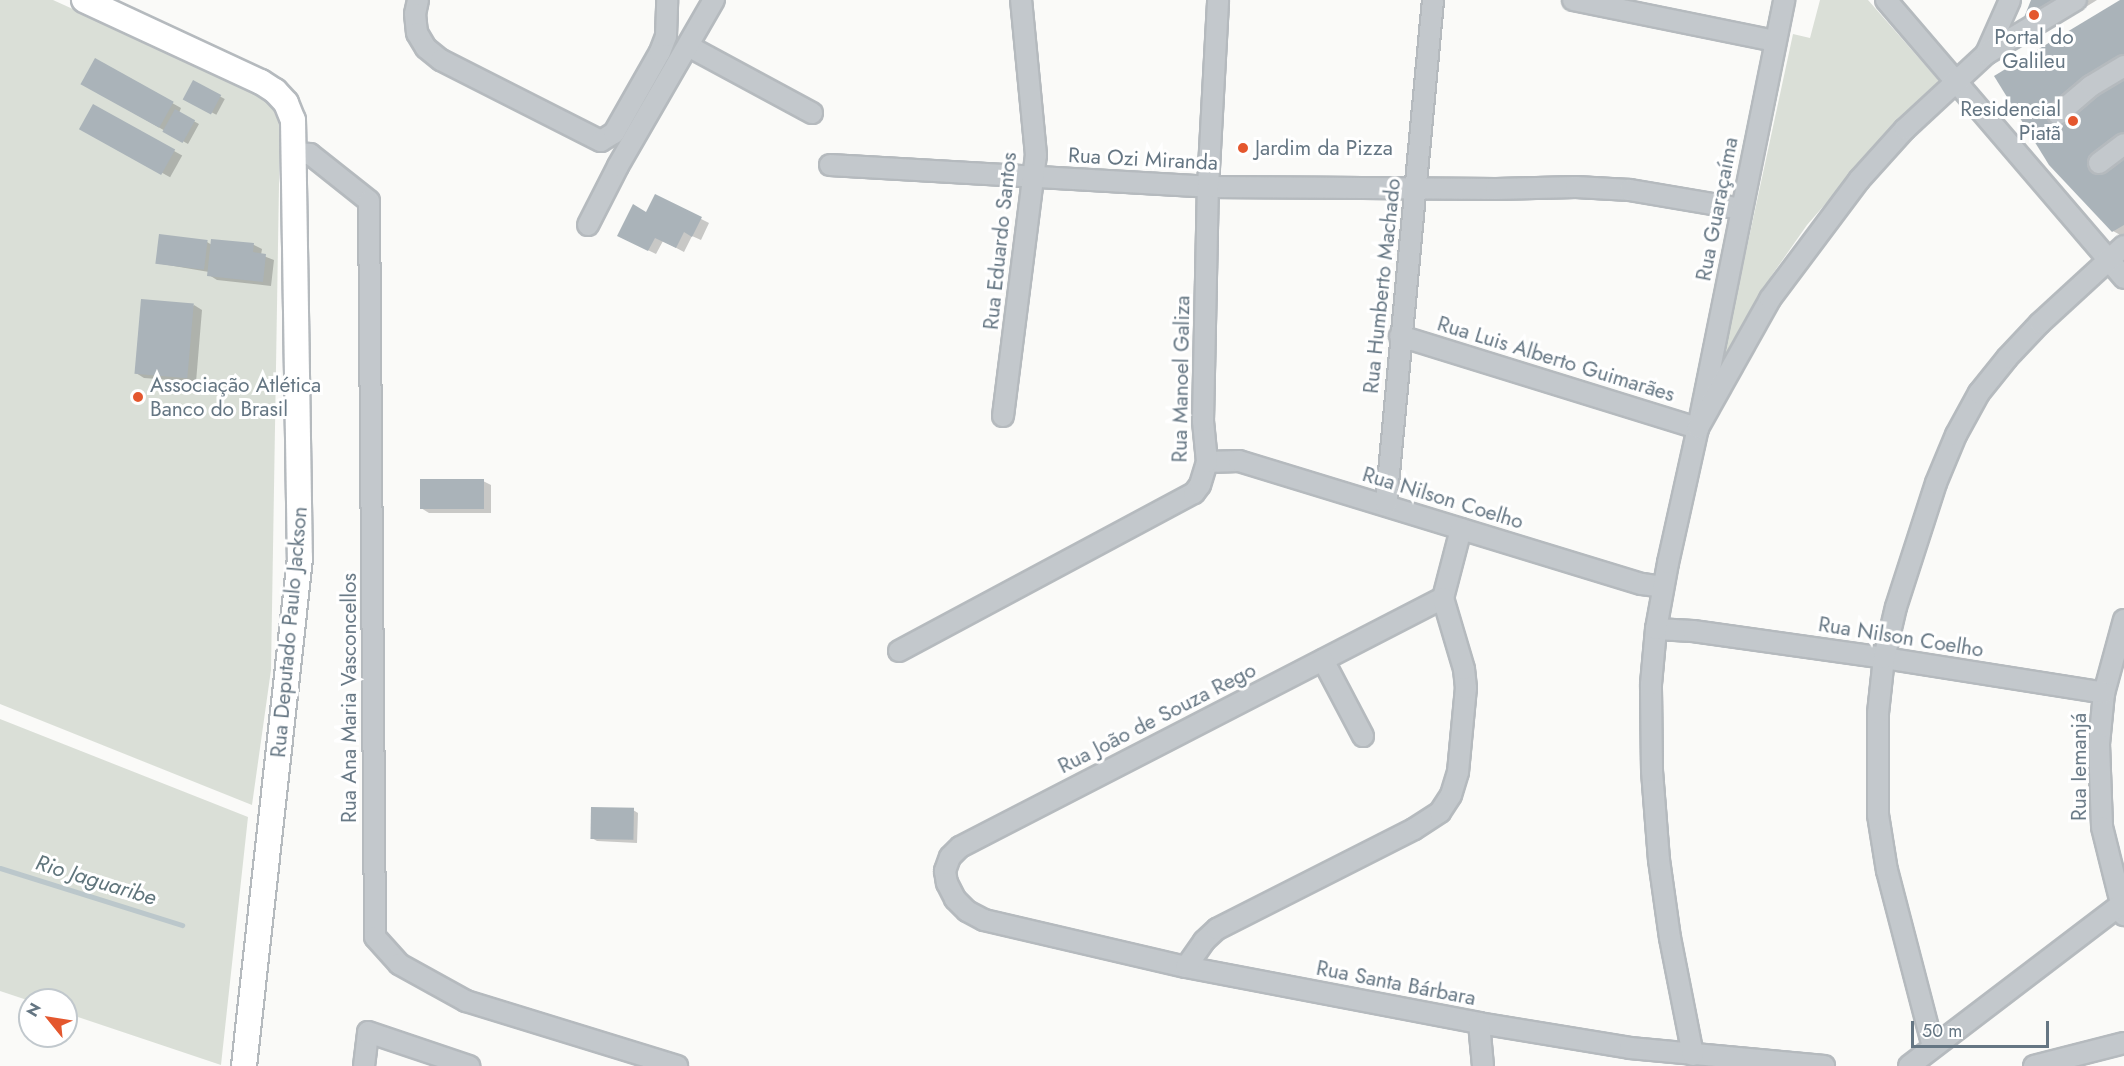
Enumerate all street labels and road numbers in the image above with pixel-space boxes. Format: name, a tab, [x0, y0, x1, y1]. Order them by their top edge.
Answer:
street label: Rua Guaraçaíma	[1691, 135, 1743, 283]
street label: Rua Ozi Miranda	[1067, 142, 1219, 176]
street label: Rua Eduardo Santos	[978, 151, 1022, 331]
street label: Rua Humberto Machado	[1358, 177, 1406, 395]
street label: Rua Manoel Galiza	[1167, 295, 1195, 463]
street label: Rua Luis Alberto Guimarães	[1434, 311, 1678, 407]
street label: Rua Nilson Coelho	[1359, 462, 1527, 534]
street label: Rua Deputado Paulo Jackson	[265, 505, 313, 759]
street label: Rua Ana Maria Vasconcellos	[336, 573, 362, 823]
street label: Rua Nilson Coelho	[1817, 611, 1985, 663]
street label: Rua João de Souza Rego	[1054, 657, 1260, 779]
street label: Rua Iemanjá	[2066, 713, 2092, 821]
street label: Rua Santa Bárbara	[1314, 955, 1478, 1011]

